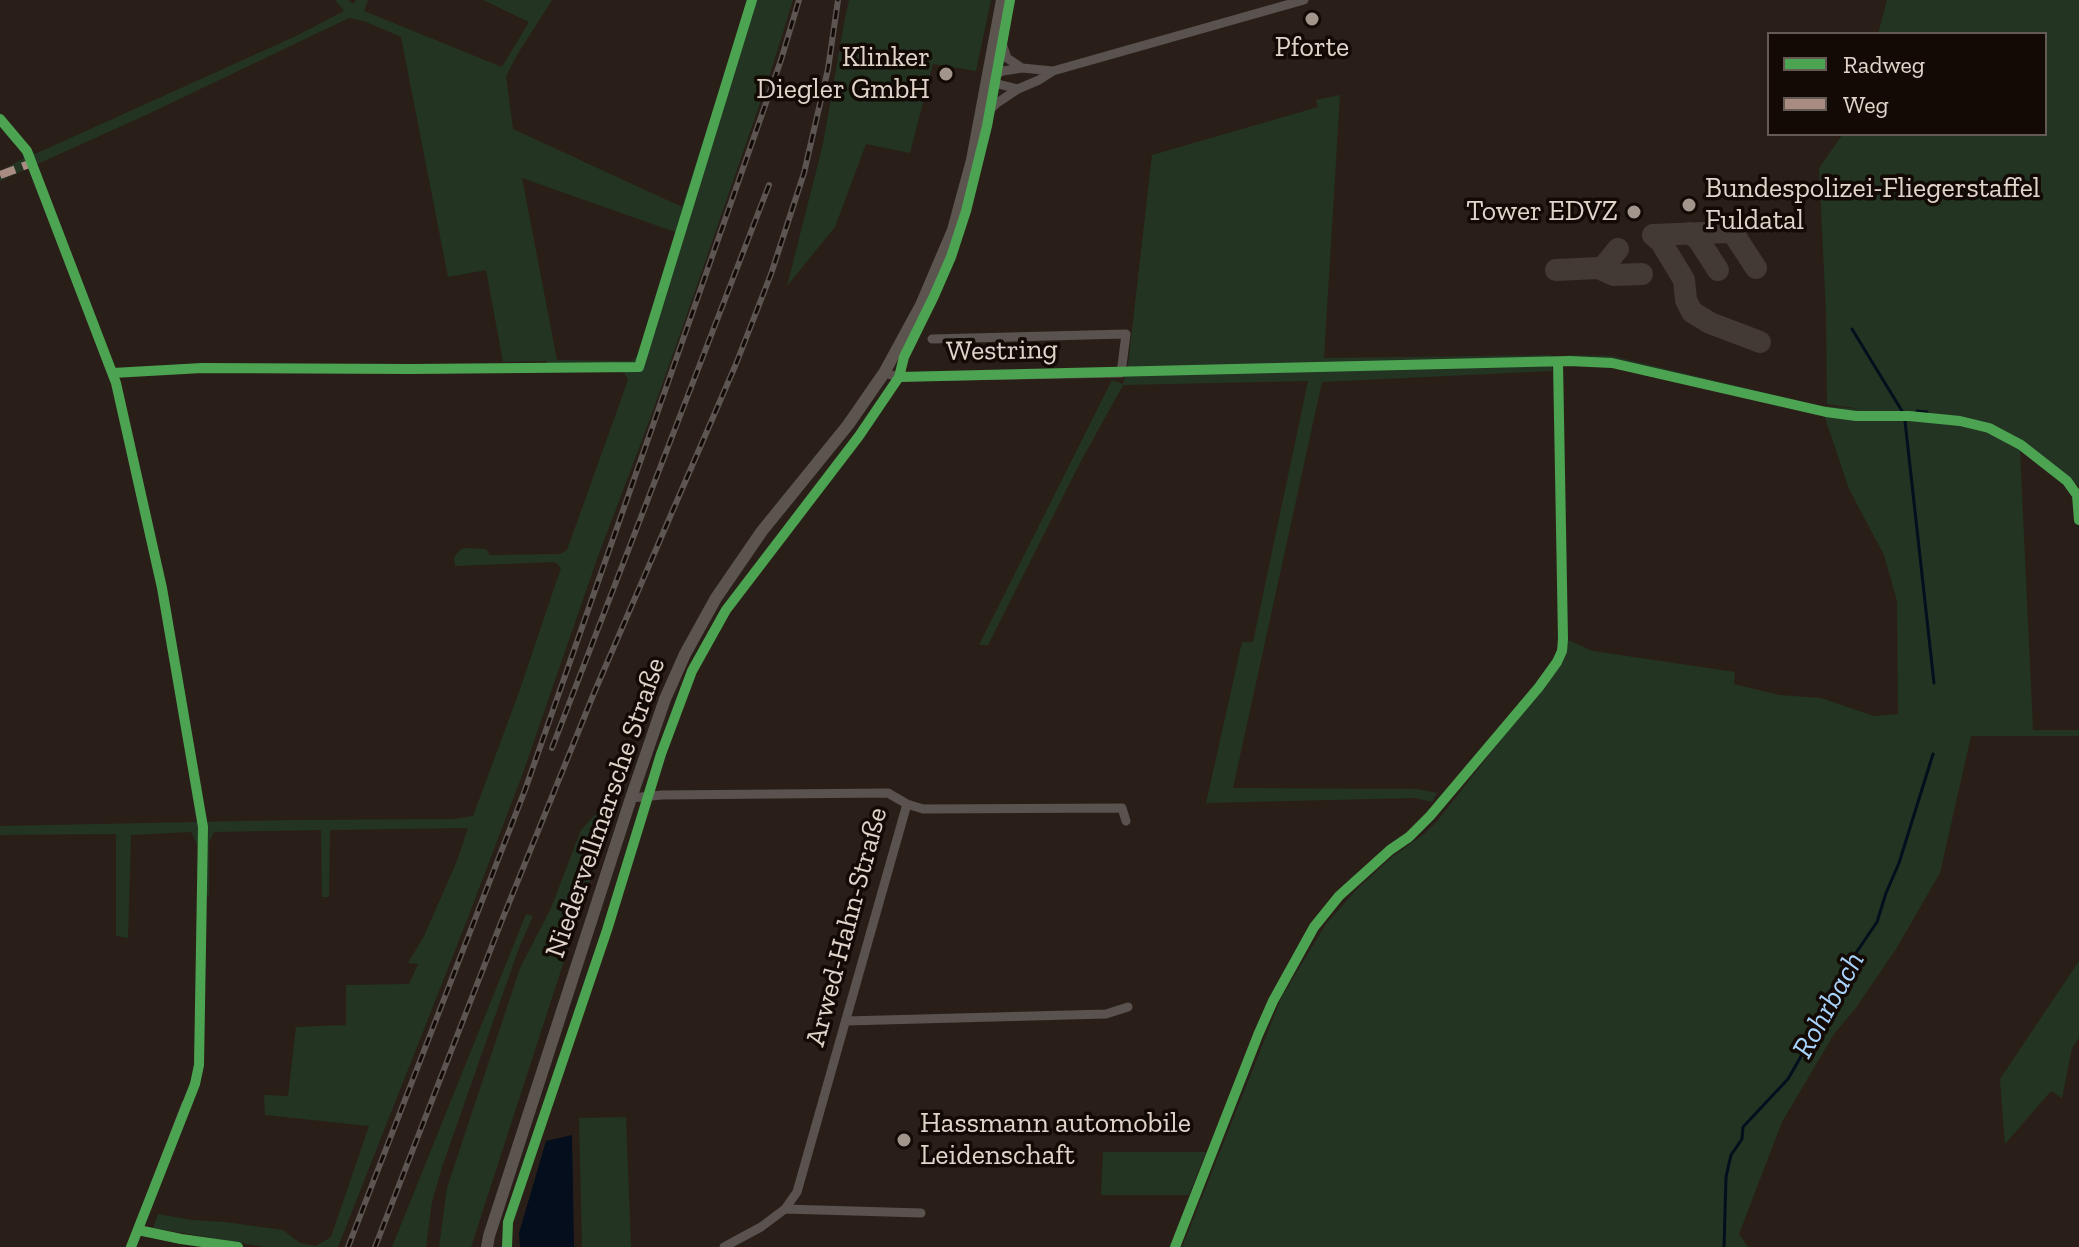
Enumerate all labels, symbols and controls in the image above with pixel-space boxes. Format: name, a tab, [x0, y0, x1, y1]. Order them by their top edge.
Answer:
marker: Pforte	[1303, 10, 1321, 28]
place label: Pforte	[1275, 31, 1349, 65]
legend	[1767, 32, 2047, 136]
place label: Klinker Diegler GmbH	[756, 41, 930, 107]
text: Radweg	[1843, 50, 1925, 79]
marker: Klinker Diegler GmbH	[937, 65, 955, 83]
text: Weg	[1843, 90, 1889, 119]
place label: Bundespolizei-Fliegerstaffel Fuldatal	[1705, 172, 2040, 238]
place label: Tower EDVZ	[1466, 195, 1618, 229]
marker: Bundespolizei-Fliegerstaffel Fuldatal	[1680, 196, 1698, 214]
marker: Tower EDVZ	[1625, 203, 1643, 221]
street label: Westring	[946, 333, 1058, 369]
street label: Niedervellmarsche Straße	[539, 654, 673, 962]
street label: Arwed-Hahn-Straße	[799, 804, 895, 1050]
water label: Rohrbach	[1785, 946, 1873, 1064]
place label: Hassmann automobile Leidenschaft	[920, 1107, 1191, 1173]
marker: Hassmann automobile Leidenschaft	[895, 1131, 913, 1149]

